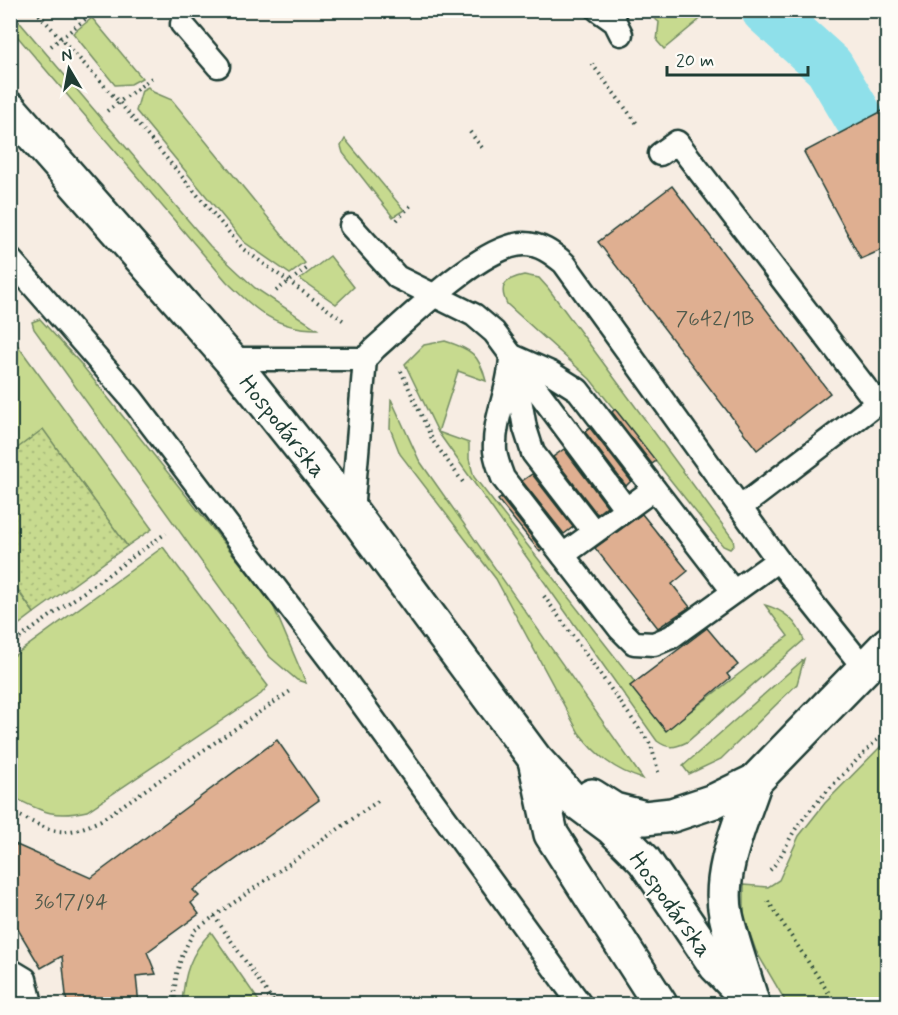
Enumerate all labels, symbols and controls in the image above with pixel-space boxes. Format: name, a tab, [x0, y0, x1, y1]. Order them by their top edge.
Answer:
north arrow	[39, 39, 99, 99]
scale bar	[667, 39, 808, 77]
text: N	[60, 44, 74, 67]
text: 20 m	[676, 49, 714, 73]
house number: 7642/1B	[676, 305, 754, 333]
street label: Hospodárska	[231, 369, 333, 485]
street label: Hospodárska	[621, 846, 719, 964]
house number: 3617/94	[34, 888, 108, 916]

